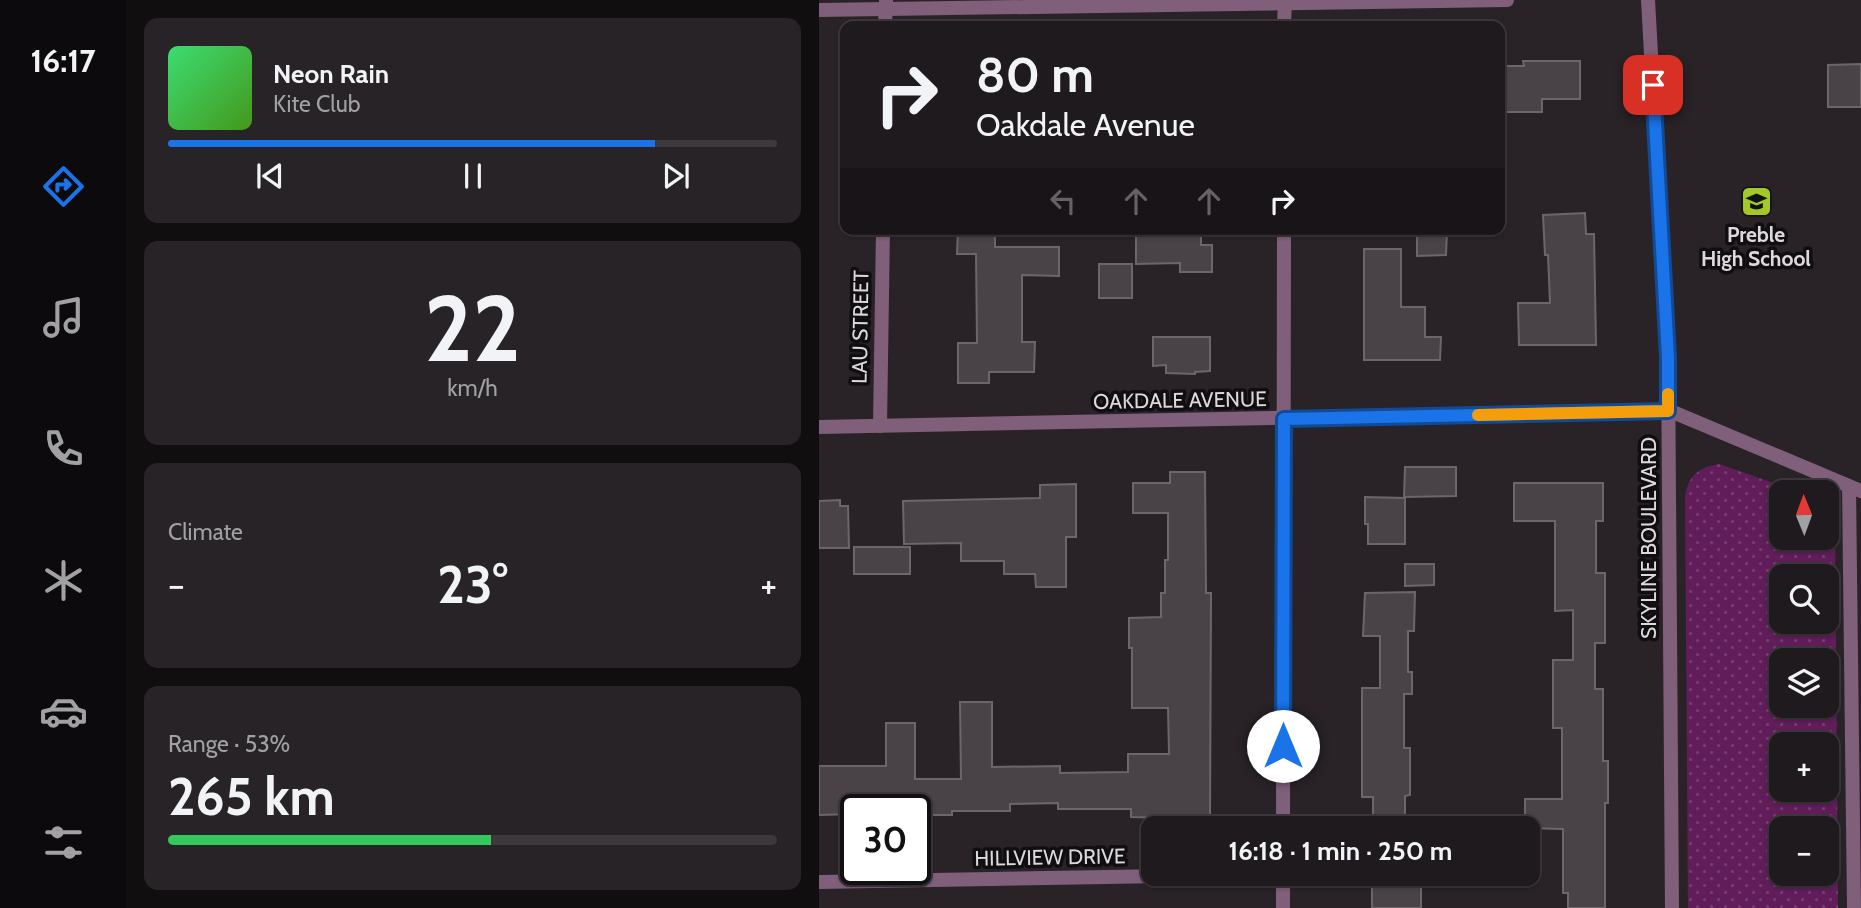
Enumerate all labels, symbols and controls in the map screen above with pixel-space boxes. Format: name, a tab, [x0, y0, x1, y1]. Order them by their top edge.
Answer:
text: 16:17	[30, 41, 96, 80]
text: 80 m	[976, 45, 1094, 104]
icon: right	[861, 49, 952, 140]
pin	[1623, 55, 1683, 115]
text: Neon Rain	[273, 58, 389, 90]
icon: arrive	[1634, 66, 1672, 104]
text: Kite Club	[273, 90, 360, 118]
text: Oakdale Avenue	[976, 105, 1195, 144]
icon: previous	[251, 157, 289, 195]
icon: pause	[454, 157, 492, 195]
icon: next	[657, 157, 695, 195]
icon: directions	[39, 162, 88, 211]
icon: left	[1044, 182, 1082, 220]
icon: ahead	[1117, 182, 1155, 220]
icon: ahead	[1190, 182, 1228, 220]
icon: right	[1263, 182, 1301, 220]
school or university icon: Preble High School	[1739, 185, 1773, 219]
place label: Preble High School	[1701, 222, 1811, 271]
street label: LAU STREET	[847, 270, 873, 384]
text: 22	[424, 273, 521, 384]
icon: music	[39, 293, 88, 342]
text: km/h	[447, 374, 498, 402]
street label: OAKDALE AVENUE	[1093, 386, 1267, 414]
icon: phone	[39, 424, 88, 473]
street label: SKYLINE BOULEVARD	[1636, 437, 1661, 639]
north arrow	[1769, 480, 1839, 550]
map controls	[1769, 480, 1839, 886]
text: Climate	[168, 518, 243, 546]
text: 23°	[437, 553, 508, 616]
icon: climate	[39, 556, 88, 605]
text: −	[168, 561, 185, 608]
text: +	[760, 561, 777, 608]
button: search	[1769, 564, 1839, 634]
button: layers	[1769, 648, 1839, 718]
icon: car	[39, 687, 88, 736]
position arrow	[1246, 709, 1320, 783]
text: Range · 53%	[168, 730, 290, 758]
button: +	[1769, 732, 1839, 802]
text: 265 km	[168, 765, 335, 828]
speed limit sign: 30	[840, 794, 931, 885]
button: −	[1769, 816, 1839, 886]
icon: filters	[39, 818, 88, 867]
text: 16:18 · 1 min · 250 m	[1229, 835, 1452, 867]
street label: HILLVIEW DRIVE	[974, 843, 1126, 871]

